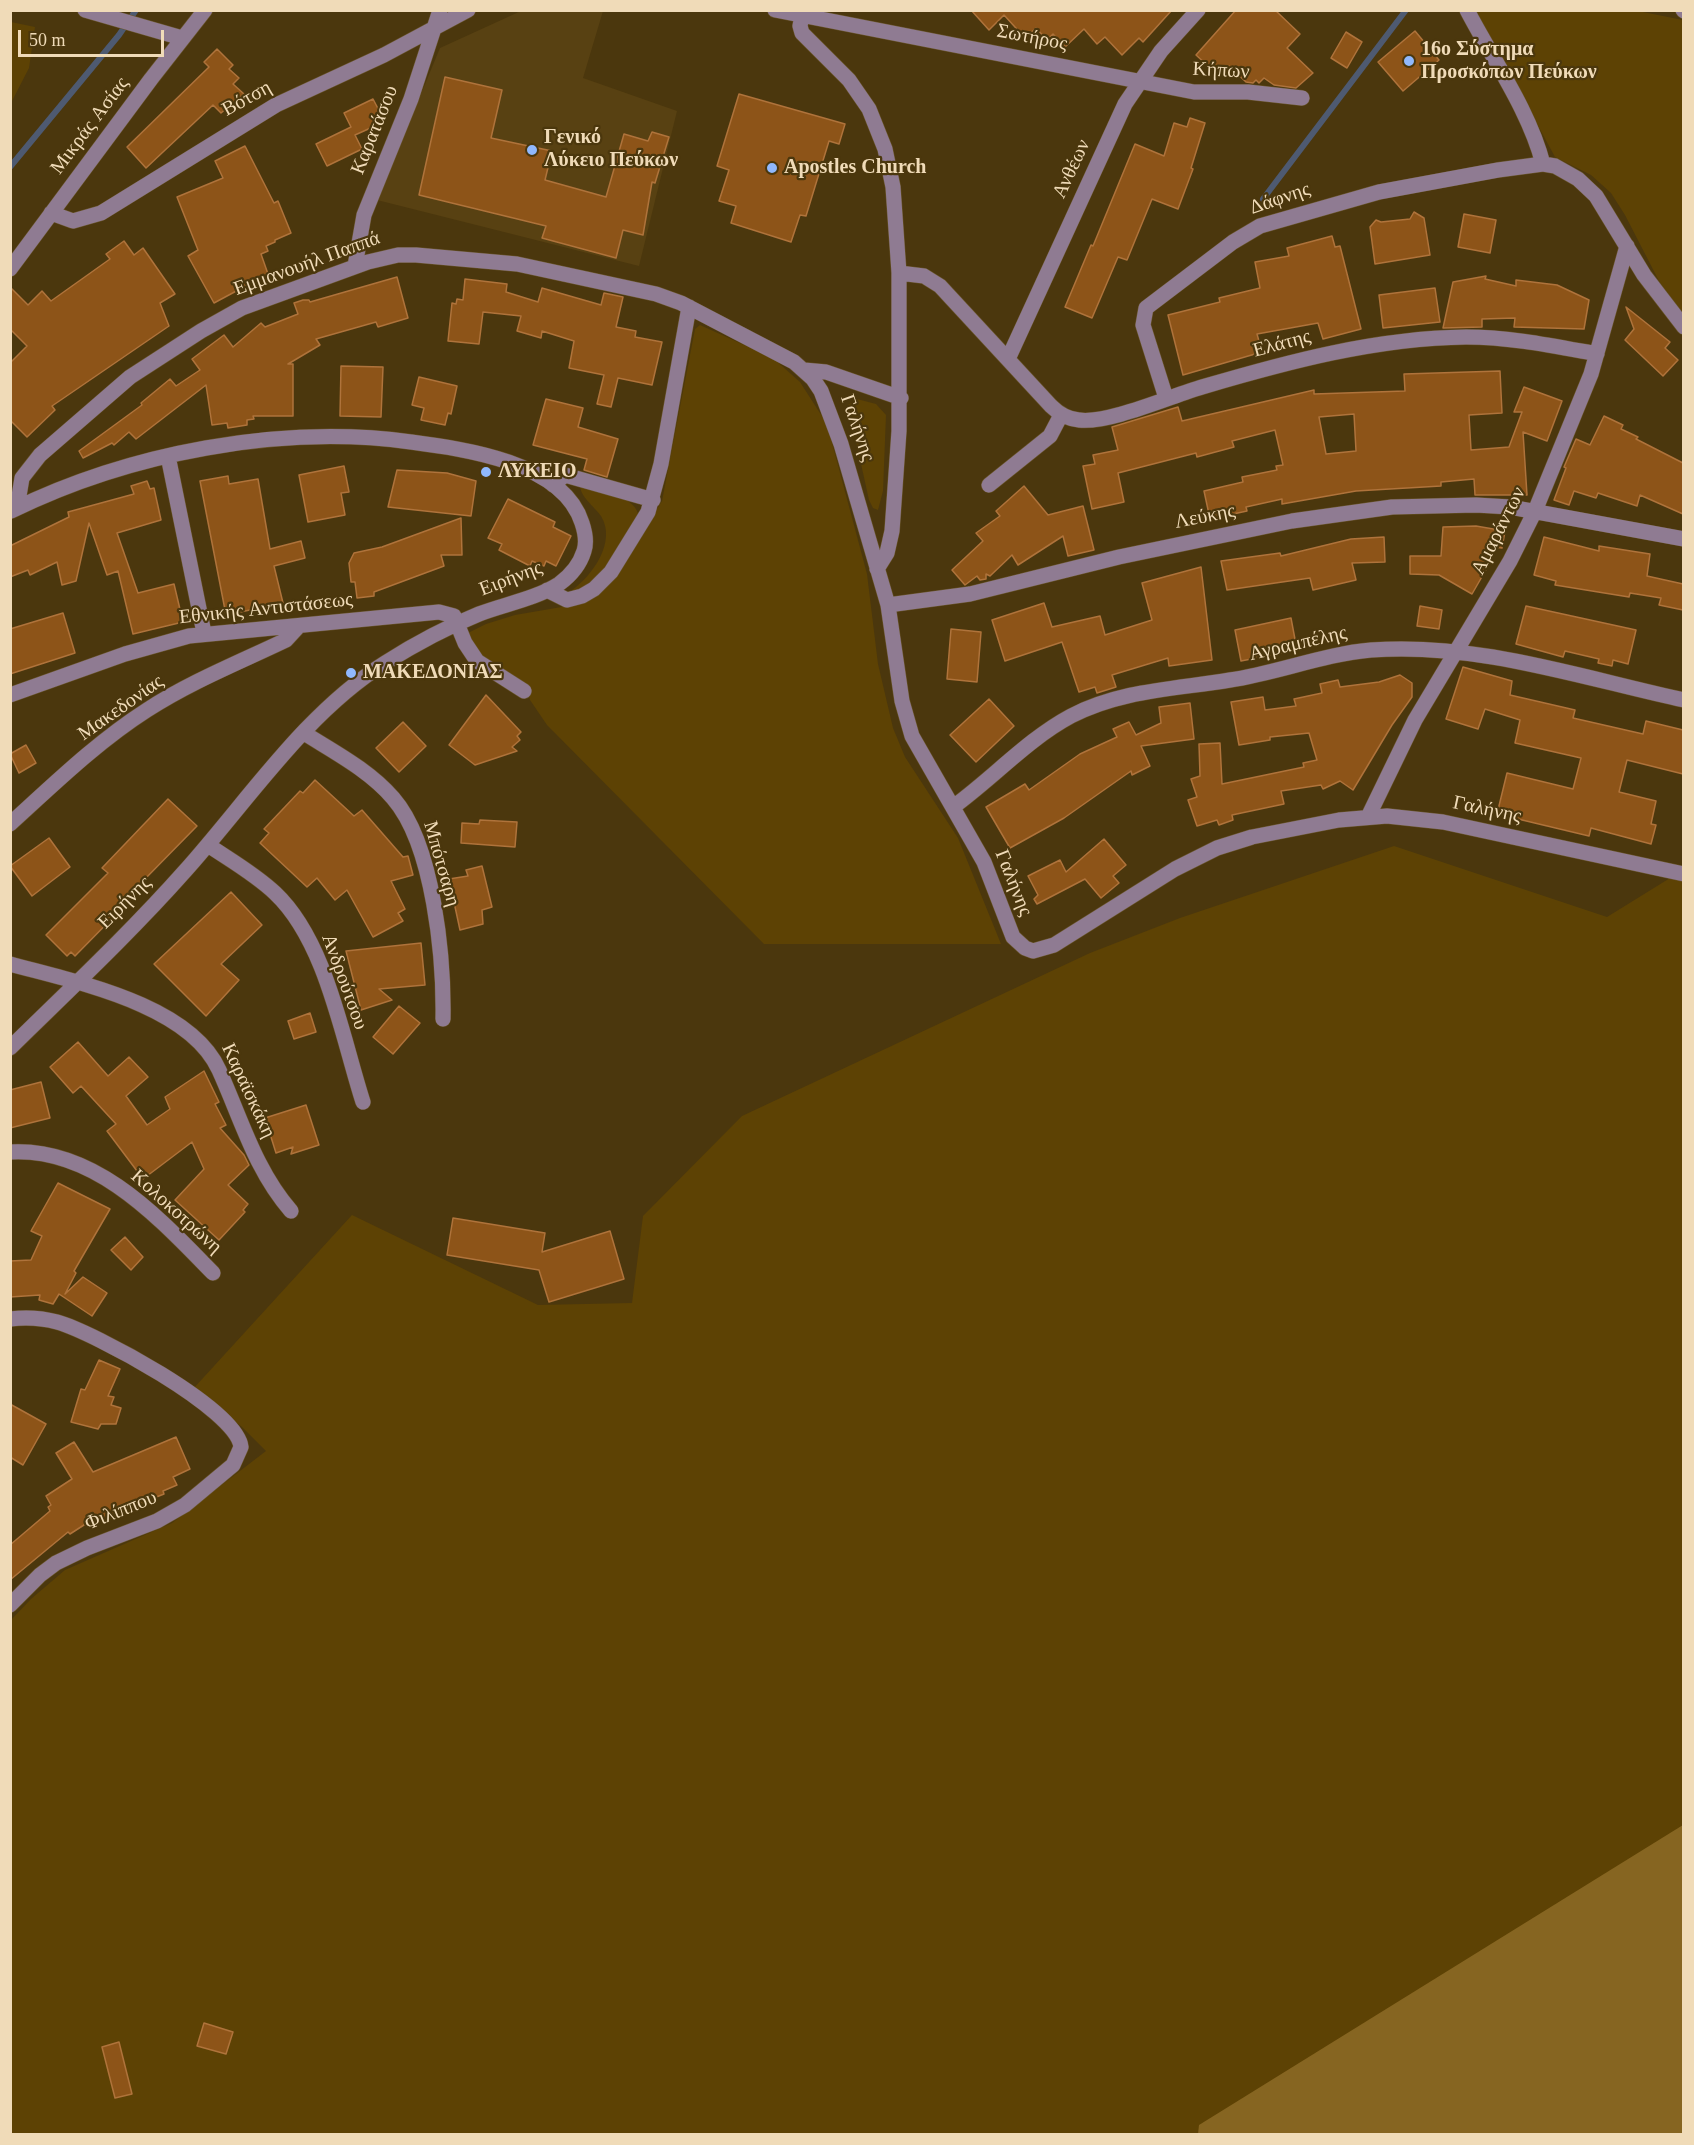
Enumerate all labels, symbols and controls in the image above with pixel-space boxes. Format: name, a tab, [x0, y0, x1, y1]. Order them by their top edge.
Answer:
scale bar	[21, 18, 166, 56]
street label: Σωτήρος	[995, 19, 1069, 57]
text: 50 m	[29, 30, 66, 50]
place label: 16ο Σύστημα Προσκόπων Πεύκων	[1421, 38, 1597, 85]
marker: 16ο Σύστημα Προσκόπων Πεύκων	[1402, 54, 1416, 68]
street label: Κήπων	[1192, 58, 1250, 84]
street label: Μικράς Ασίας	[46, 73, 134, 179]
street label: Βότση	[218, 76, 276, 122]
street label: Καρατάσου	[346, 82, 404, 178]
place label: Γενικό Λύκειο Πεύκων	[544, 126, 678, 173]
street label: Ανθέων	[1048, 136, 1096, 202]
marker: Γενικό Λύκειο Πεύκων	[525, 143, 539, 157]
place label: Apostles Church	[784, 156, 926, 180]
marker: Apostles Church	[765, 161, 779, 175]
street label: Δάφνης	[1247, 178, 1313, 220]
street label: Εμμανουήλ Παππά	[231, 226, 383, 302]
street label: Ελάτης	[1250, 325, 1314, 363]
street label: Γαλήνης	[834, 391, 880, 465]
place label: ΛΥΚΕΙΟ	[498, 460, 576, 484]
marker: ΛΥΚΕΙΟ	[479, 465, 493, 479]
street label: Αμαράντων	[1467, 483, 1531, 579]
street label: Λεύκης	[1173, 499, 1237, 535]
street label: Ειρήνης	[476, 556, 546, 602]
street label: Εθνικής Αντιστάσεως	[178, 588, 354, 630]
street label: Αγραμπέλης	[1247, 621, 1349, 667]
place label: ΜΑΚΕΔΟΝΙΑΣ	[363, 661, 503, 685]
marker: ΜΑΚΕΔΟΝΙΑΣ	[344, 666, 358, 680]
street label: Μακεδονίας	[74, 670, 168, 746]
street label: Γαλήνης	[1451, 791, 1523, 829]
street label: Μπότσαρη	[417, 819, 465, 909]
street label: Γαλήνης	[989, 846, 1037, 920]
street label: Ειρήνης	[93, 871, 157, 935]
street label: Ανδρούτσου	[316, 931, 372, 1033]
street label: Καραϊσκάκη	[216, 1040, 280, 1142]
street label: Κολοκοτρώνη	[125, 1165, 227, 1259]
street label: Φιλίππου	[82, 1486, 160, 1536]

